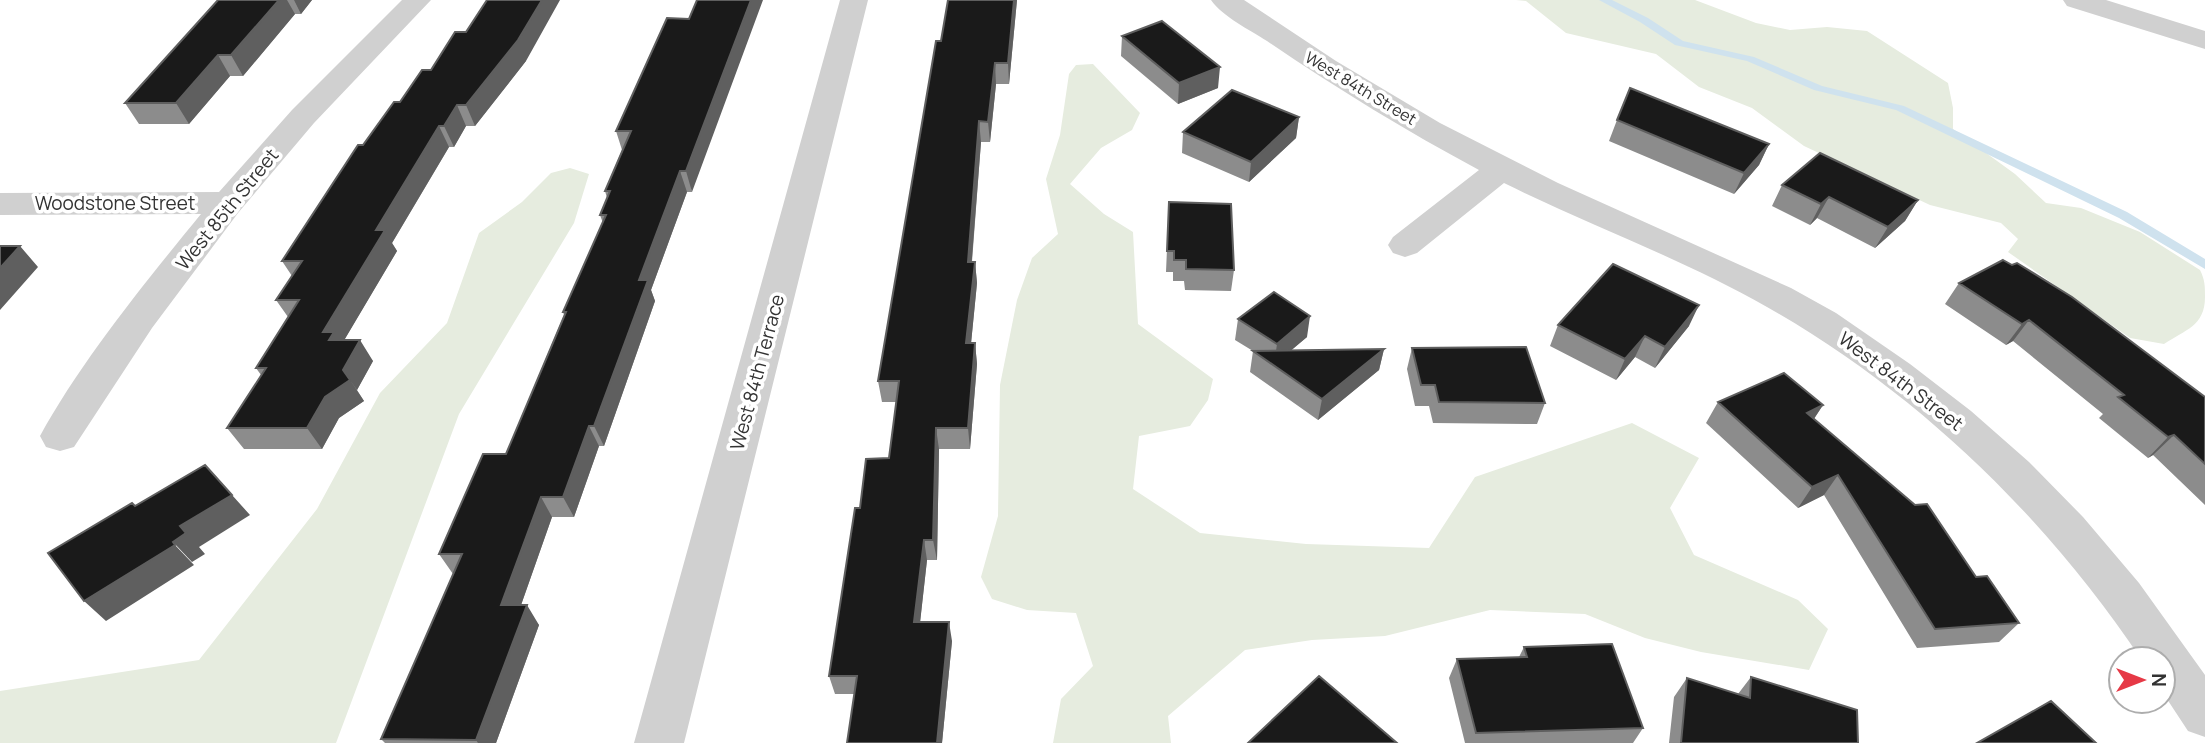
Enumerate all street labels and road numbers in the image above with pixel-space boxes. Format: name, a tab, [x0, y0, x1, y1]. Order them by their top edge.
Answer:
street label: West 84th Street	[1301, 46, 1421, 130]
street label: West 85th Street	[170, 143, 284, 275]
street label: Woodstone Street	[35, 190, 195, 216]
street label: West 84th Terrace	[724, 291, 790, 453]
street label: West 84th Street	[1833, 326, 1969, 436]

